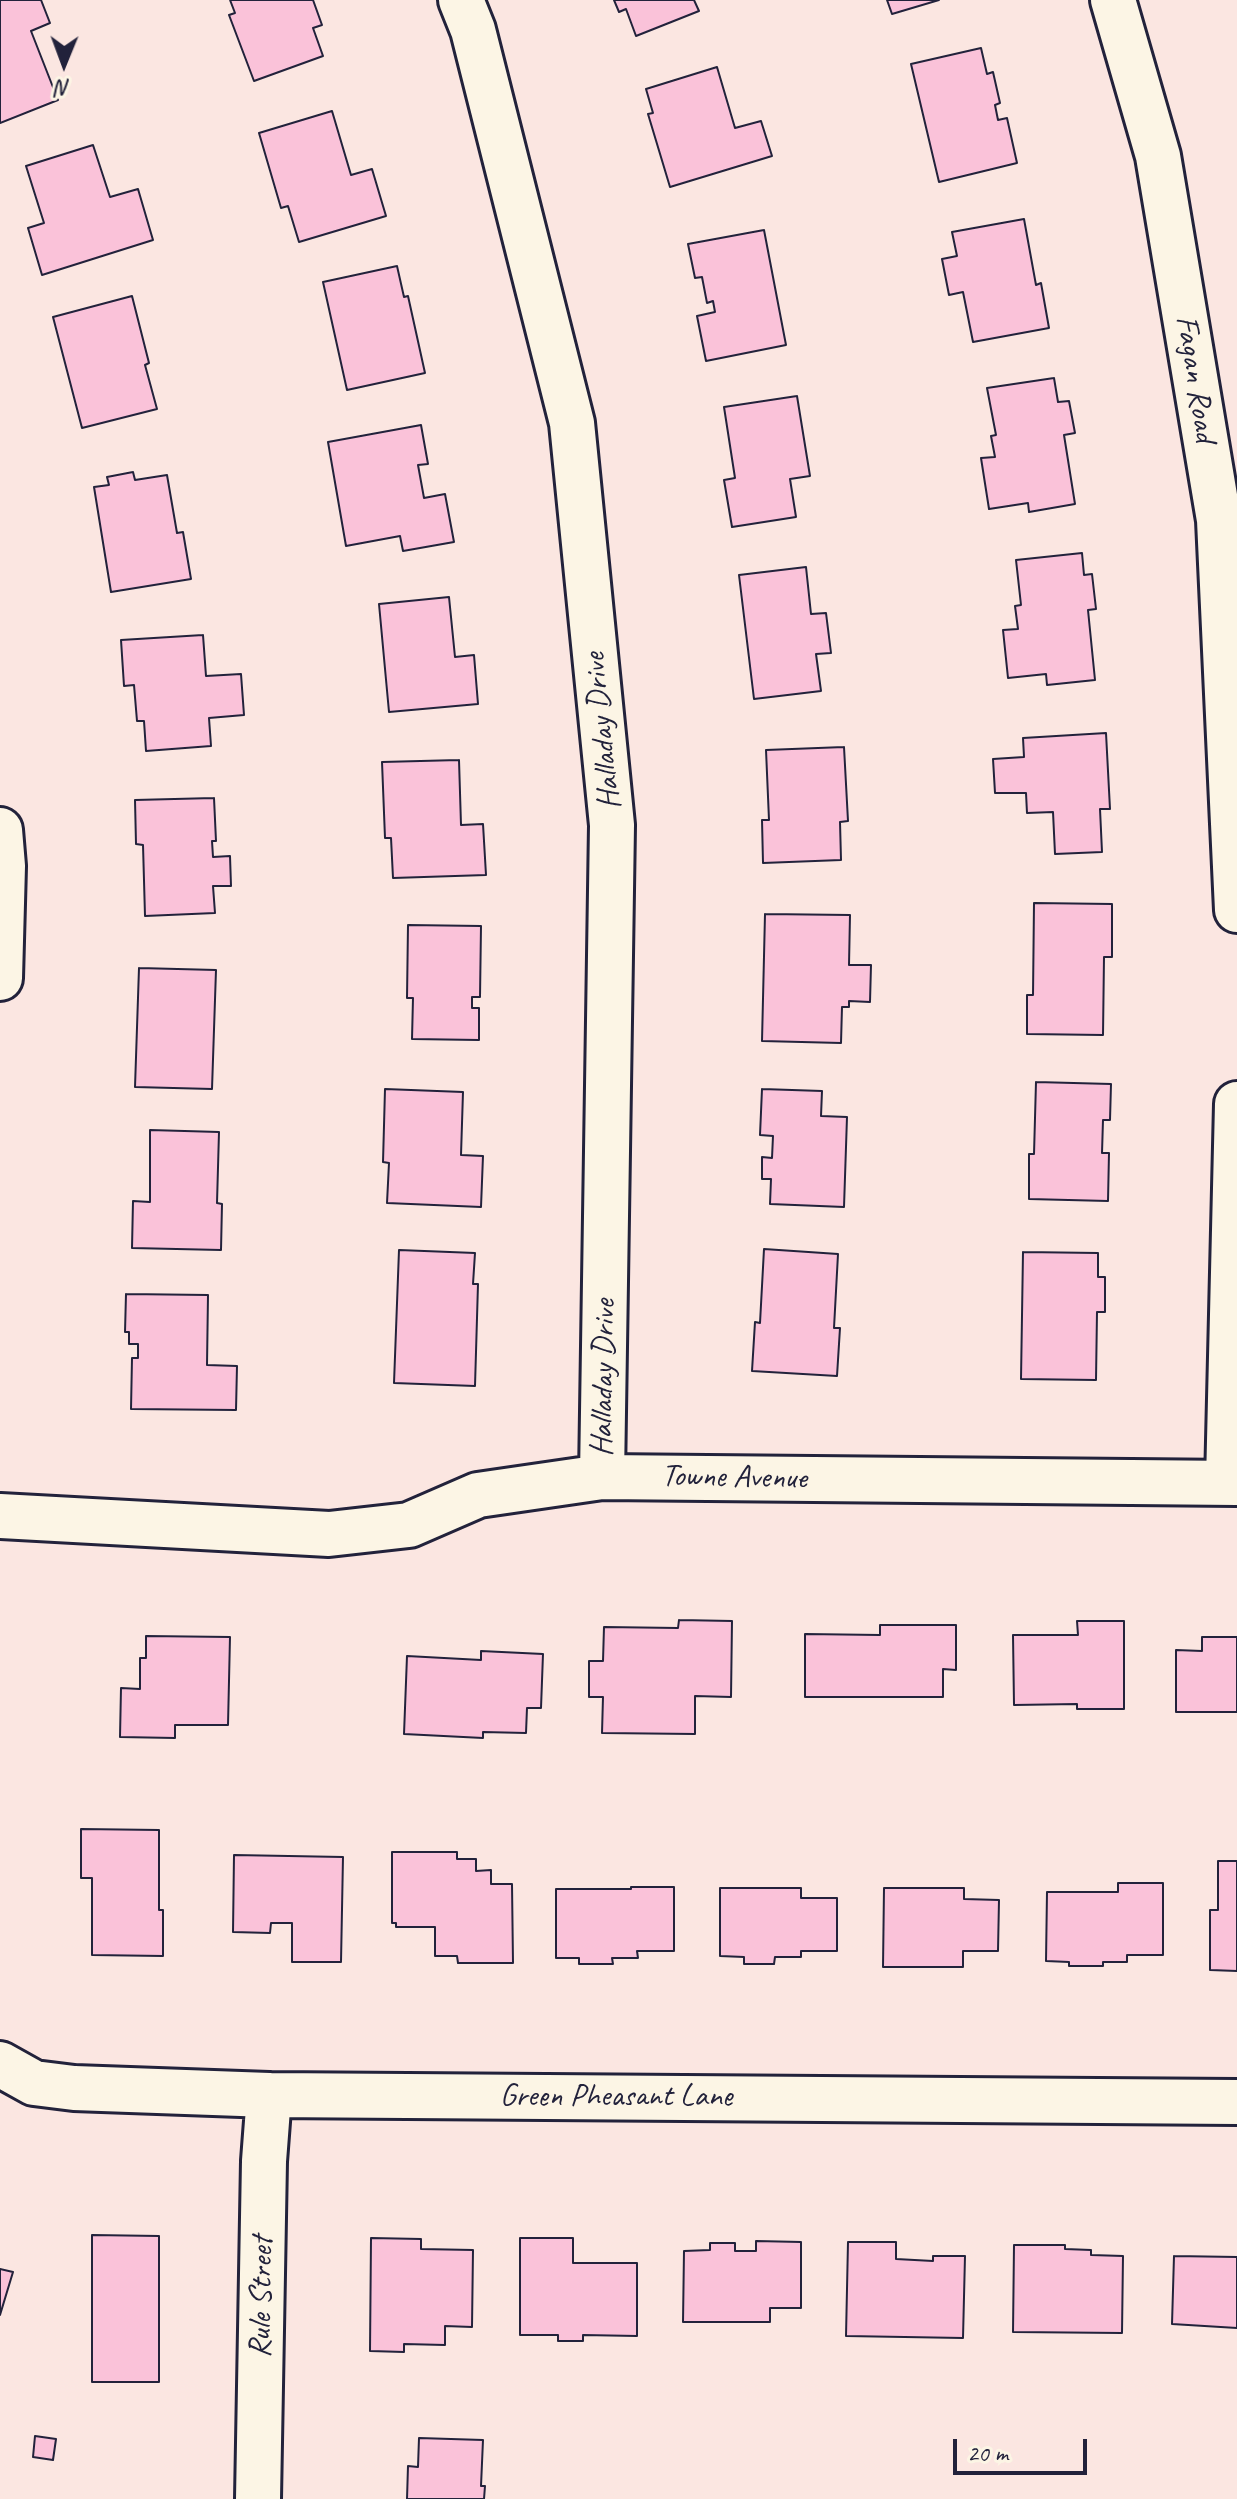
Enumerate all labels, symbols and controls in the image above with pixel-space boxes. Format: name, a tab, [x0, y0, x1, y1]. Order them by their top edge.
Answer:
north arrow	[24, 24, 104, 104]
text: N	[57, 74, 71, 102]
street label: Fagan Road	[1166, 313, 1224, 445]
street label: Halladay Drive	[576, 651, 630, 811]
street label: Halladay Drive	[583, 1299, 625, 1457]
street label: Towne Avenue	[661, 1458, 807, 1498]
street label: Green Pheasant Lane	[500, 2078, 732, 2116]
street label: Rule Street	[242, 2236, 282, 2358]
scale bar	[957, 2423, 1091, 2473]
text: 20 m	[967, 2438, 1008, 2468]

